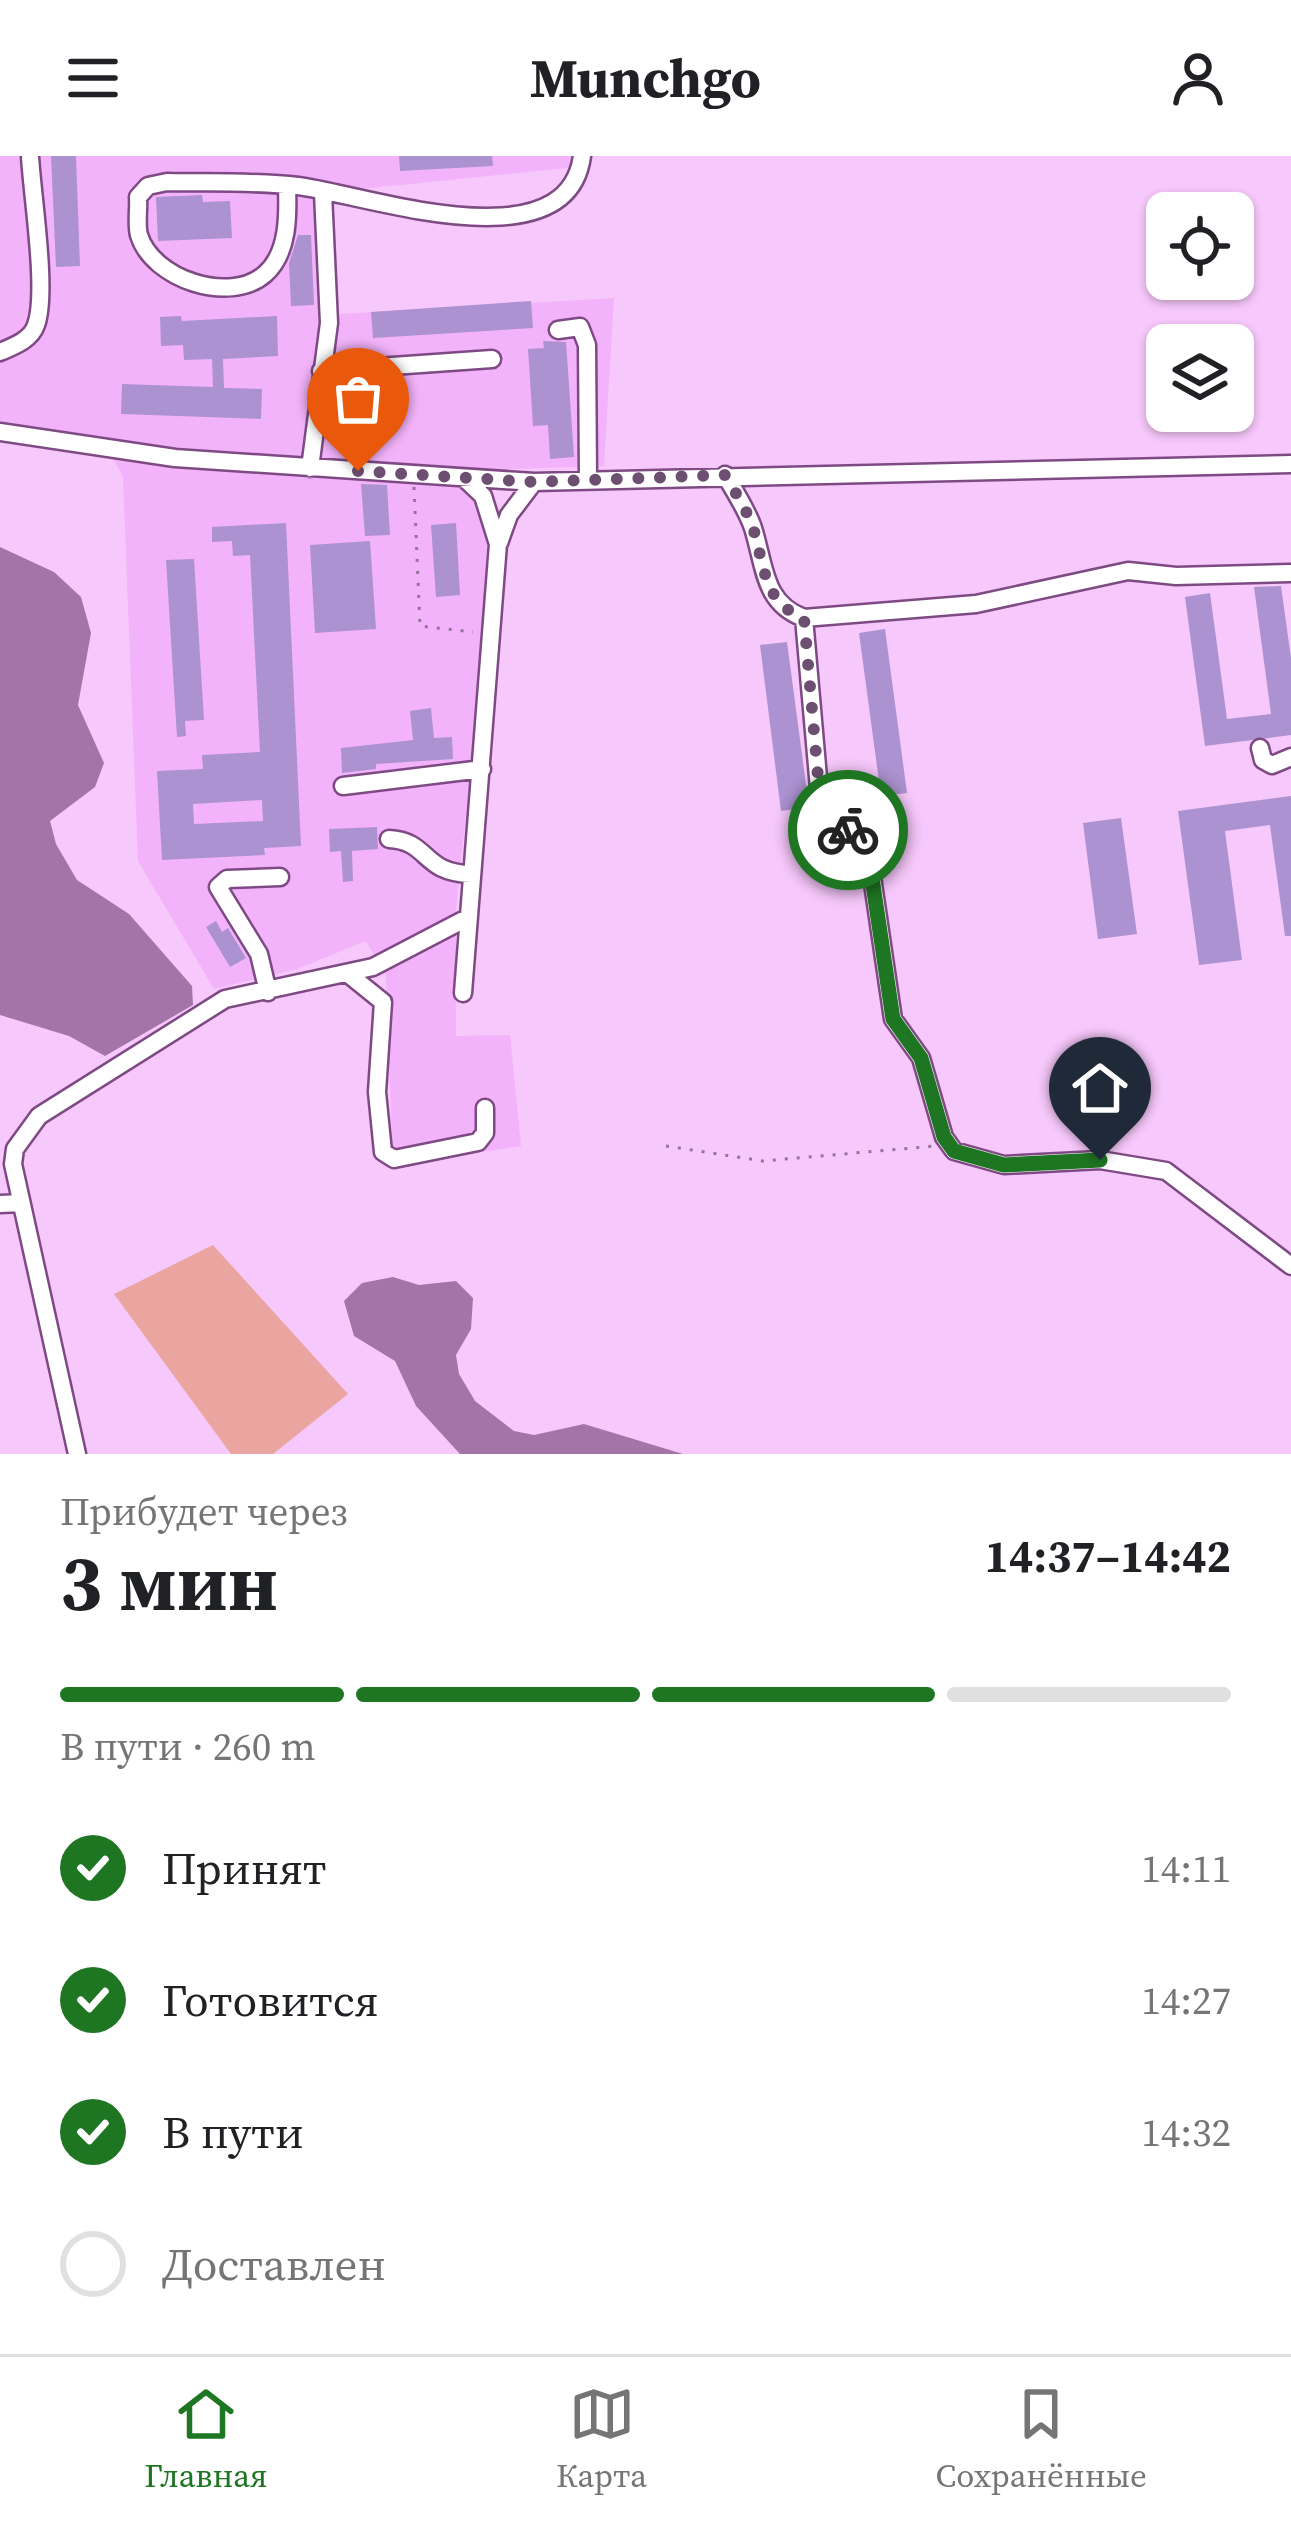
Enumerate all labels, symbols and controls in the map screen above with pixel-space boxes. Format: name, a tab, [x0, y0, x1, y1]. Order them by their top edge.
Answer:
text: Munchgo	[530, 41, 761, 115]
icon: menu	[60, 45, 126, 111]
icon: person	[1165, 45, 1231, 111]
map controls	[1146, 192, 1254, 432]
button: locate	[1146, 192, 1254, 300]
button: layers	[1146, 324, 1254, 432]
pin	[307, 348, 409, 471]
icon: bag	[325, 366, 391, 432]
courier	[788, 770, 908, 890]
icon: bike	[815, 797, 881, 863]
pin	[1049, 1037, 1151, 1160]
icon: home	[1067, 1055, 1133, 1121]
text: Прибудет через	[60, 1485, 348, 1538]
text: 14:37–14:42	[985, 1525, 1231, 1587]
text: 3 мин	[60, 1529, 278, 1636]
text: В пути · 260 m	[60, 1720, 316, 1773]
icon: check	[60, 1835, 126, 1901]
text: Принят	[162, 1837, 327, 1899]
text: 14:11	[1141, 1842, 1231, 1895]
icon: check	[60, 1967, 126, 2033]
text: Готовится	[162, 1969, 379, 2031]
text: 14:27	[1141, 1974, 1231, 2027]
icon: check	[60, 2099, 126, 2165]
text: В пути	[162, 2101, 304, 2163]
text: 14:32	[1141, 2106, 1231, 2159]
text: Доставлен	[162, 2233, 386, 2295]
tab: Главная	[144, 2381, 268, 2498]
tab: Карта	[556, 2381, 647, 2498]
tab: Сохранённые	[936, 2381, 1147, 2498]

